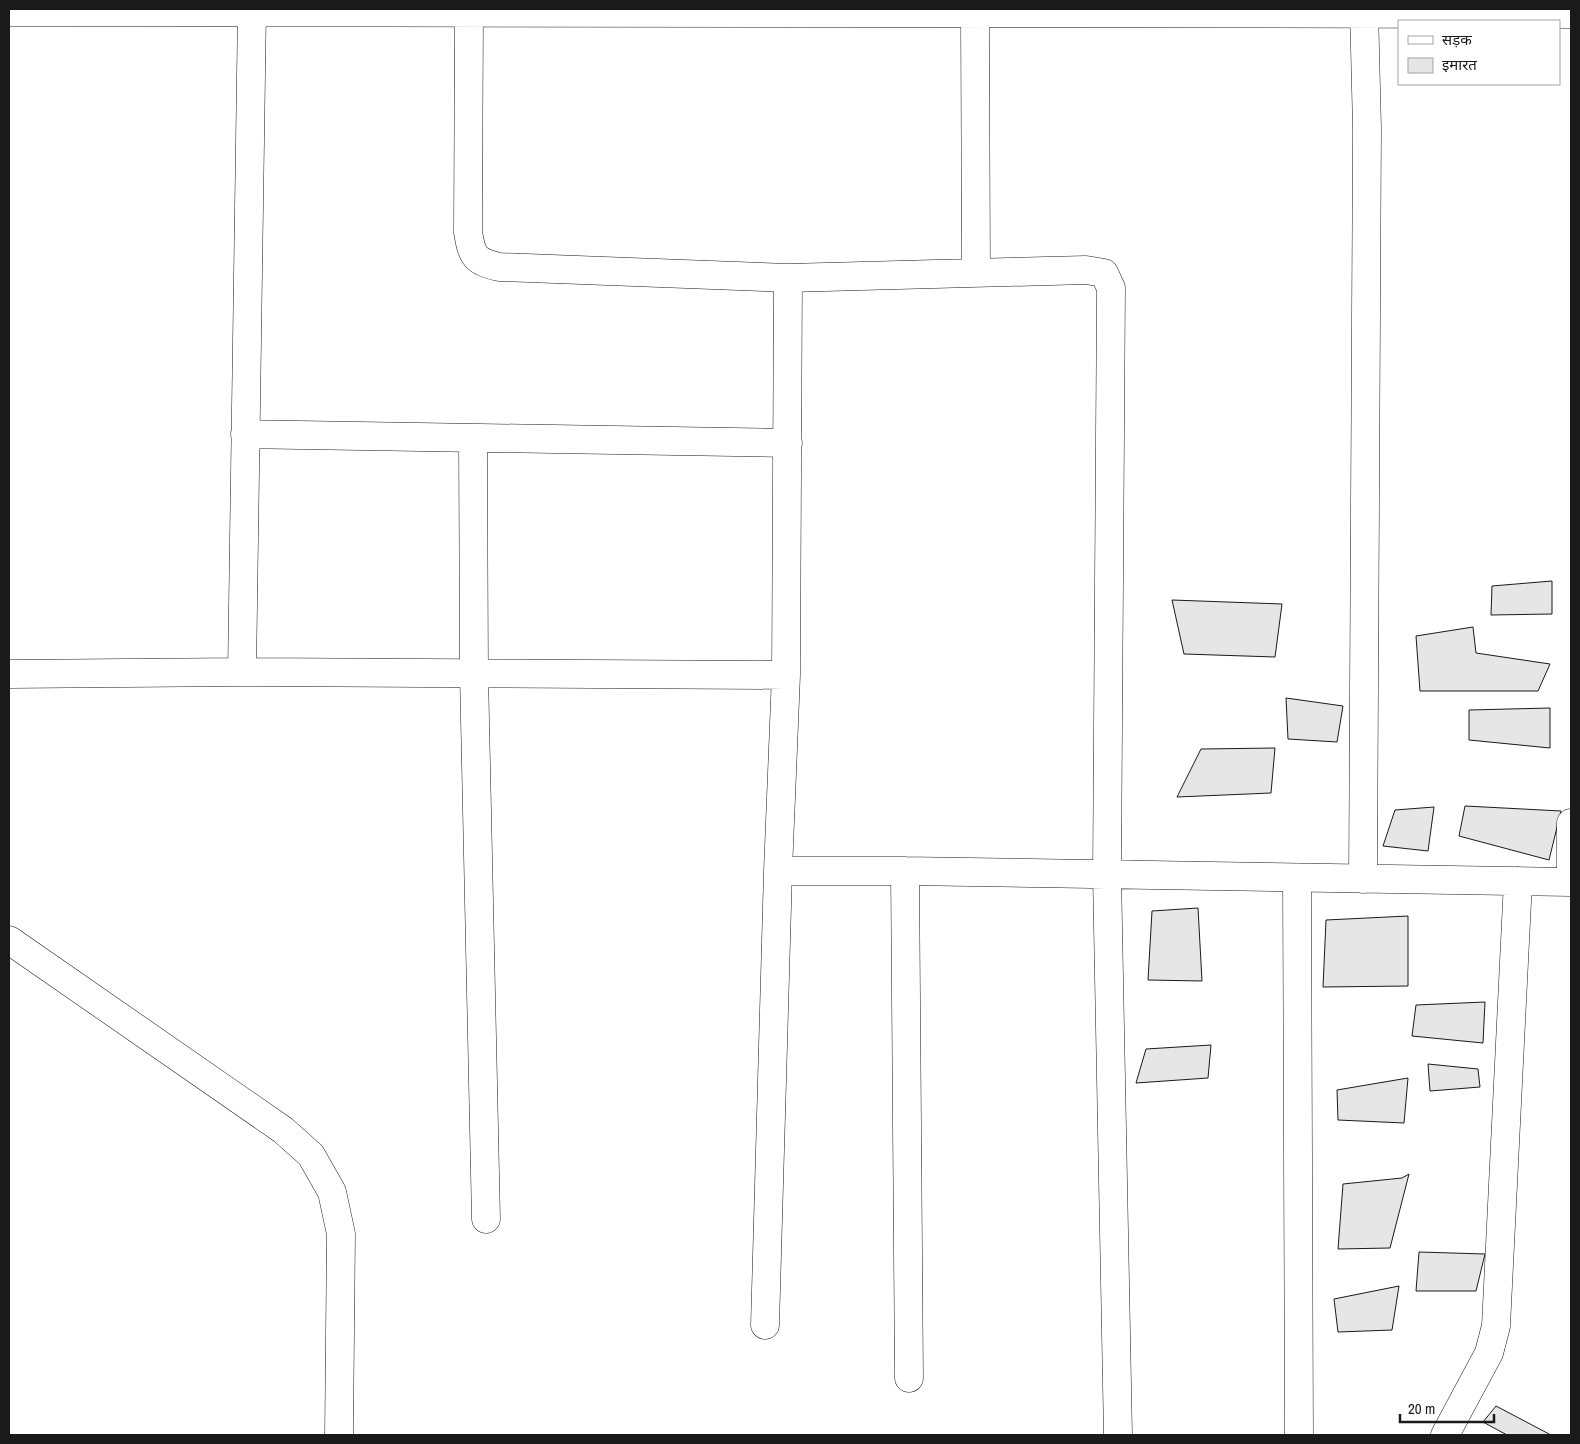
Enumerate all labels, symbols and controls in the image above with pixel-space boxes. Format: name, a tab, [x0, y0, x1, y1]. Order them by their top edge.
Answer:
legend	[1398, 20, 1560, 85]
text: सड़क	[1442, 29, 1472, 50]
text: इमारत	[1442, 54, 1477, 75]
scale bar	[1400, 1392, 1494, 1424]
text: 20 m	[1408, 1398, 1435, 1419]

